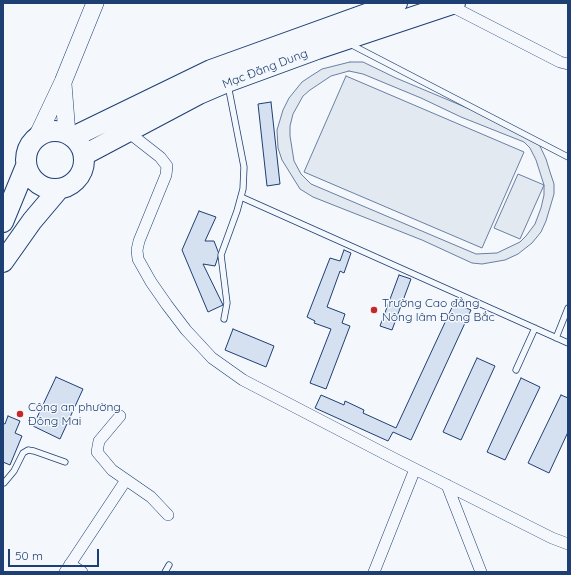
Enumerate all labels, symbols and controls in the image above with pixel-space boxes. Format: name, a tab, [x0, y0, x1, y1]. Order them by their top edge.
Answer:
street label: Mạc Đăng Dung	[220, 46, 310, 92]
place label: Trường Cao đẳng Nông lâm Đông Bắc	[382, 296, 495, 324]
marker: Trường Cao đẳng Nông lâm Đông Bắc	[369, 305, 379, 315]
place label: Công an phường Đông Mai	[28, 400, 121, 428]
marker: Công an phường Đông Mai	[15, 409, 25, 419]
scale bar	[10, 541, 101, 567]
text: 50 m	[15, 548, 43, 563]

